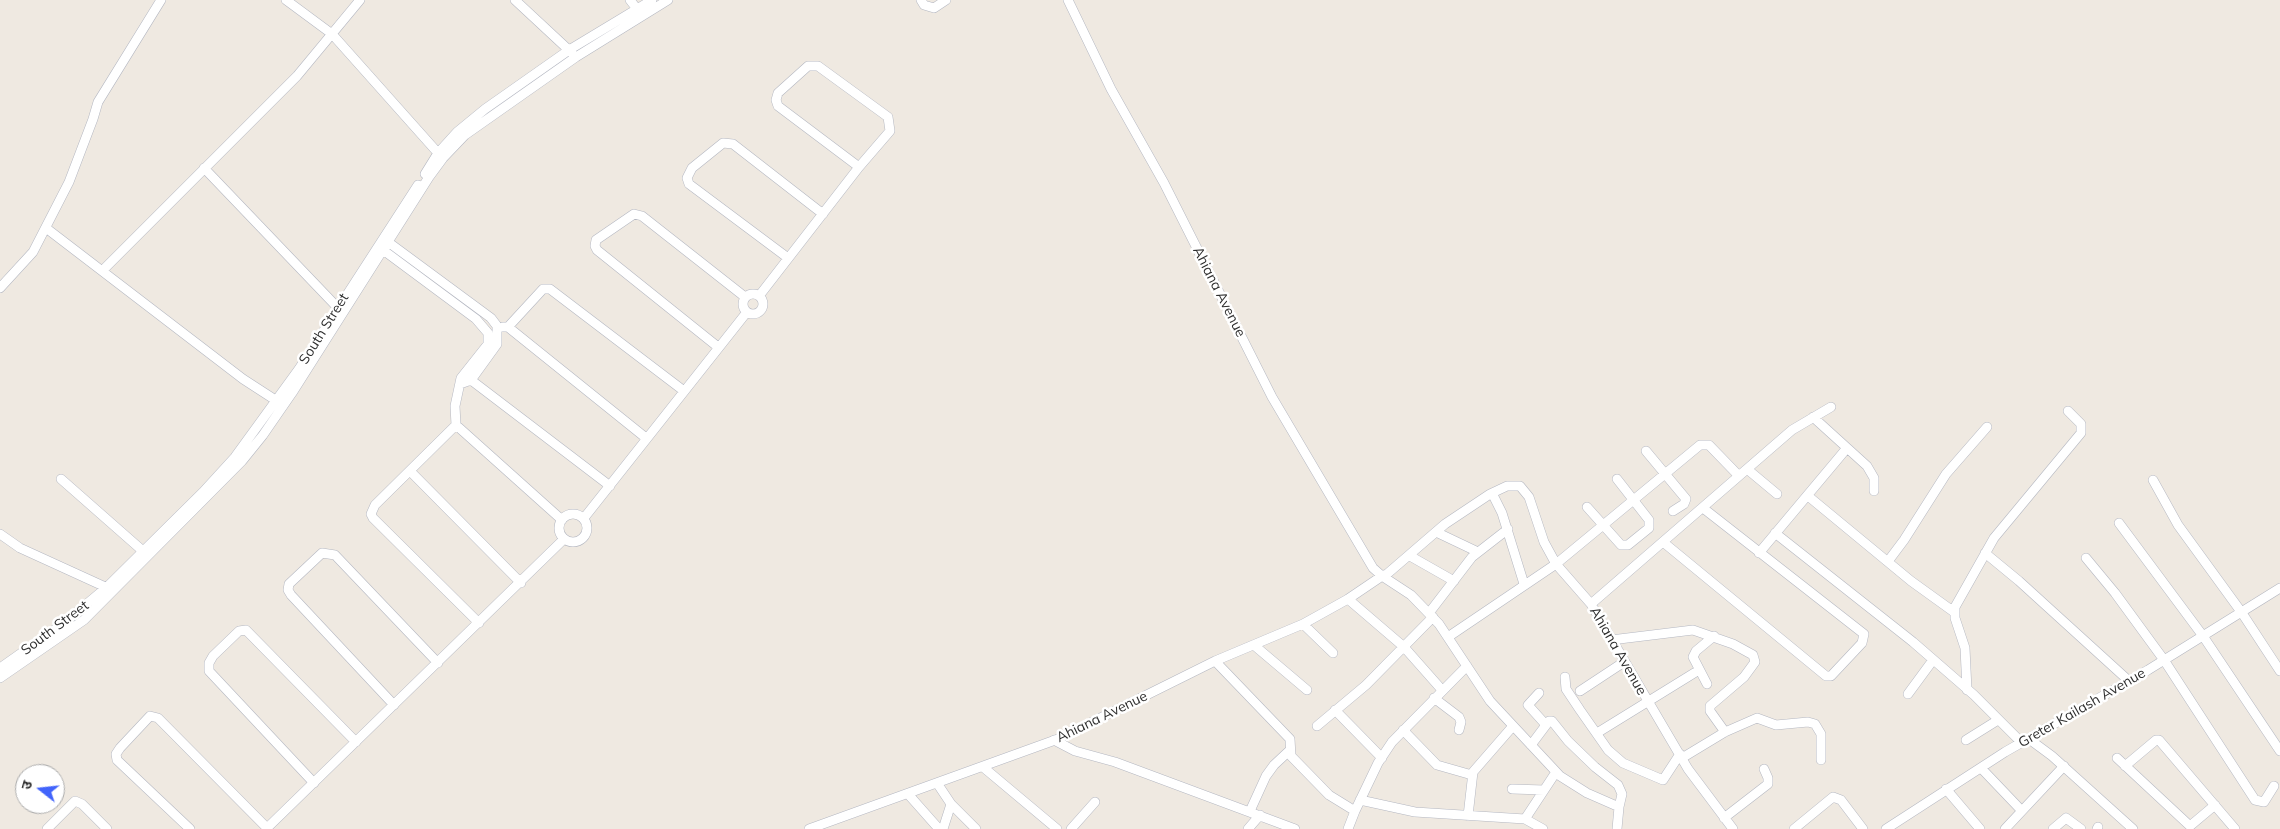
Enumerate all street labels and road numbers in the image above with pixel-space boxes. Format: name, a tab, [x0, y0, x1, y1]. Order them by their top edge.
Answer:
street label: Ahiana Avenue	[1189, 244, 1249, 340]
street label: South Street	[296, 291, 352, 367]
street label: South Street	[18, 597, 92, 659]
street label: Ahiana Avenue	[1586, 604, 1650, 698]
street label: Greter Kailash Avenue	[2015, 665, 2149, 751]
street label: Ahiana Avenue	[1054, 688, 1150, 746]

